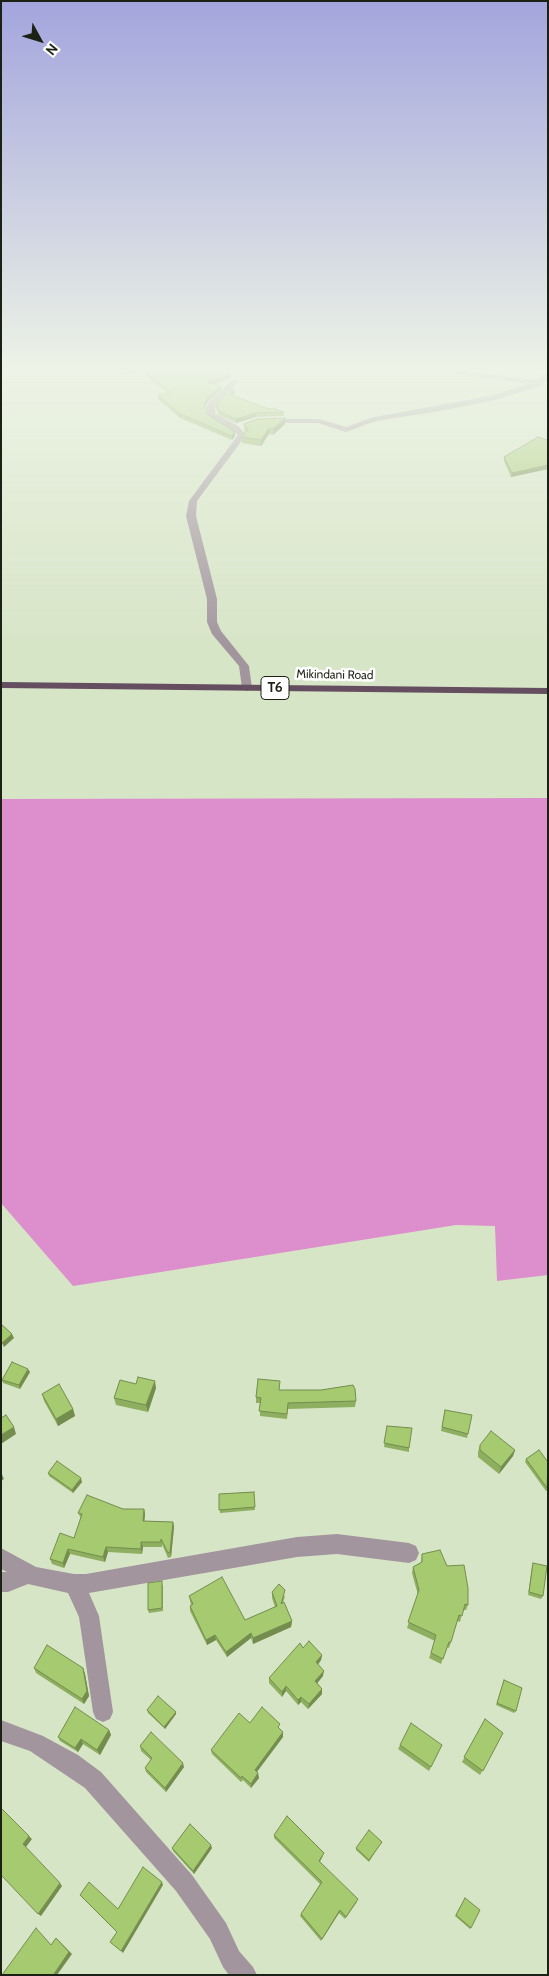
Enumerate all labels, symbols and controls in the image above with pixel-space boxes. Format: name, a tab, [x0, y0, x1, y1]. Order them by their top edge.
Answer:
north arrow	[15, 15, 65, 65]
text: N	[42, 40, 62, 59]
street label: Mikindani Road	[296, 667, 374, 683]
road number: T6	[261, 676, 289, 700]

